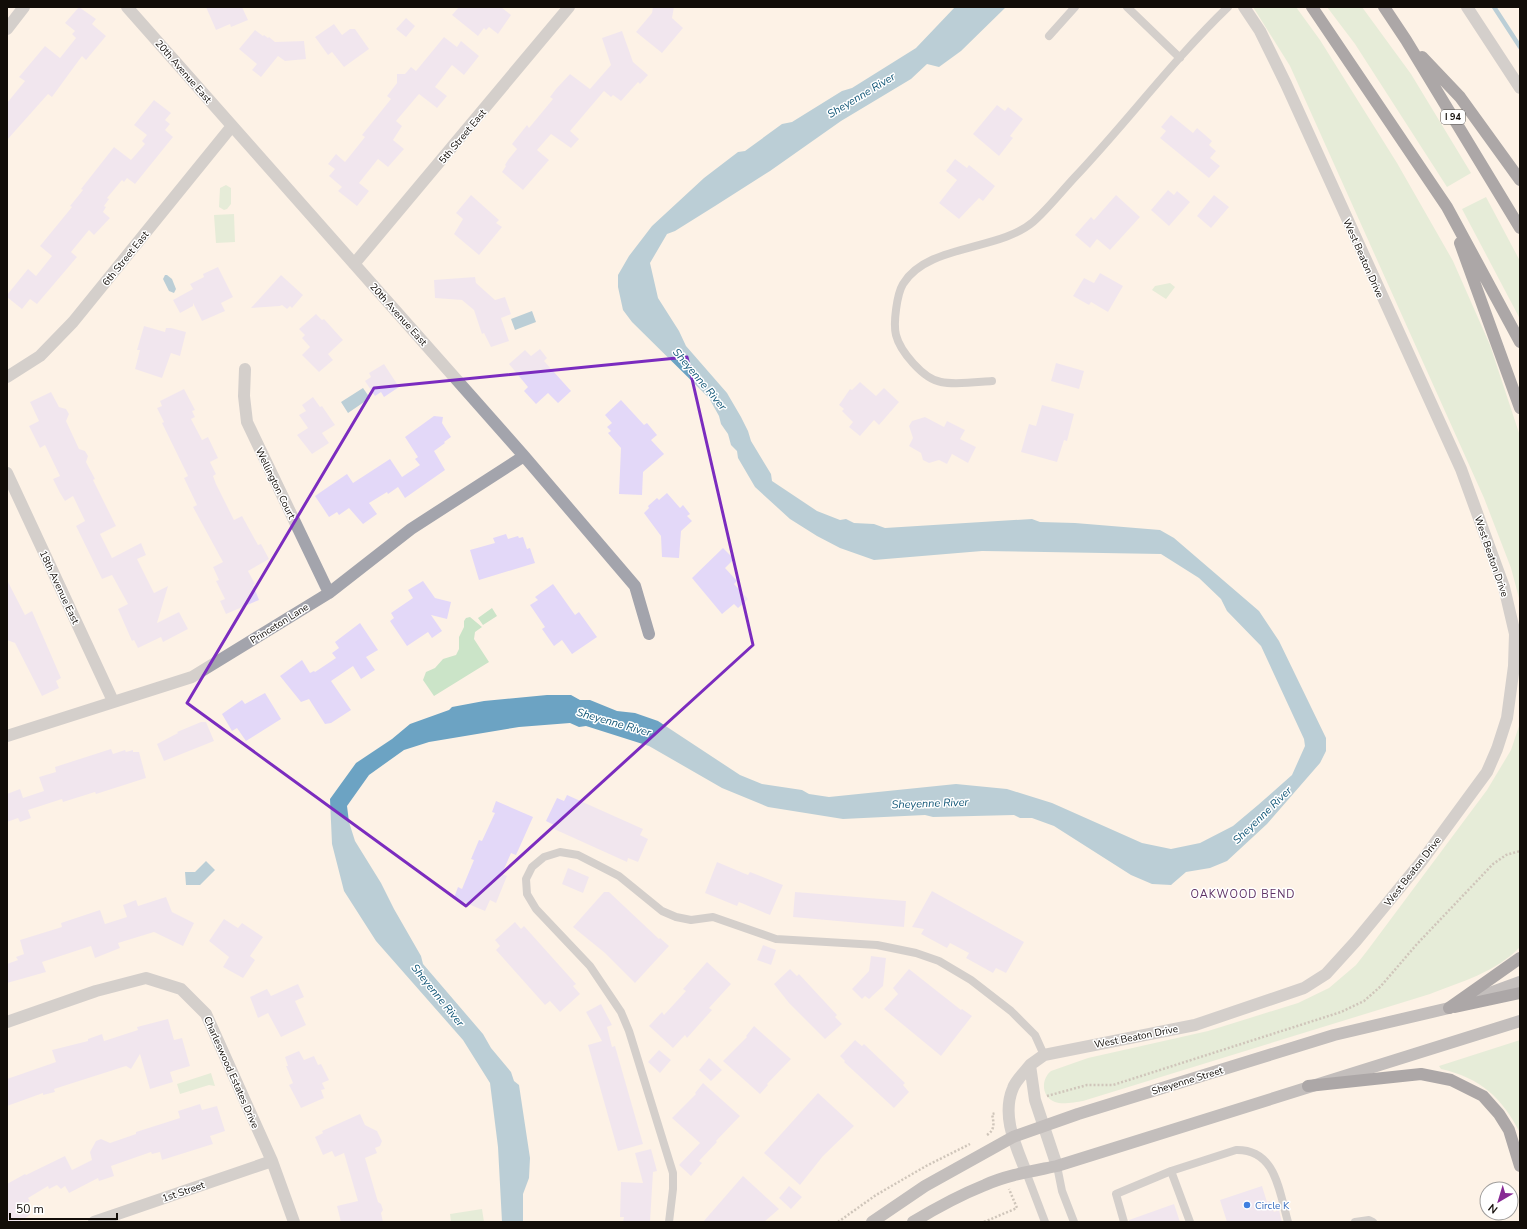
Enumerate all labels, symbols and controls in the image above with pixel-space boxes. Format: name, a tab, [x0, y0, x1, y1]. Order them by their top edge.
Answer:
street label: 20th Avenue East	[152, 37, 215, 107]
water label: Sheyenne River	[825, 69, 899, 122]
street label: 5th Street East	[436, 106, 490, 167]
road number: I 94	[1441, 110, 1465, 124]
street label: West Beaton Drive	[1339, 217, 1387, 300]
street label: 6th Street East	[99, 228, 153, 289]
street label: 20th Avenue East	[366, 280, 430, 349]
water label: Sheyenne River	[669, 345, 731, 414]
street label: Wellington Court	[252, 445, 299, 522]
street label: West Beaton Drive	[1471, 514, 1511, 599]
street label: 18th Avenue East	[36, 548, 82, 627]
street label: Princeton Lane	[248, 600, 312, 647]
water label: Sheyenne River	[575, 705, 654, 741]
water label: Sheyenne River	[1230, 783, 1296, 847]
water label: Sheyenne River	[891, 795, 970, 812]
street label: West Beaton Drive	[1381, 834, 1444, 909]
district label: OAKWOOD BEND	[1191, 887, 1295, 902]
water label: Sheyenne River	[408, 961, 468, 1031]
street label: Charleswood Estates Drive	[200, 1014, 262, 1131]
street label: West Beaton Drive	[1093, 1022, 1179, 1052]
street label: Sheyenne Street	[1150, 1063, 1225, 1098]
street label: 1st Street	[160, 1178, 207, 1206]
north arrow	[1479, 1181, 1519, 1221]
scale bar	[10, 1195, 117, 1221]
place label: Circle K	[1255, 1199, 1290, 1213]
marker: Circle K	[1242, 1200, 1252, 1210]
text: N	[1485, 1200, 1501, 1217]
text: 50 m	[16, 1201, 44, 1217]

